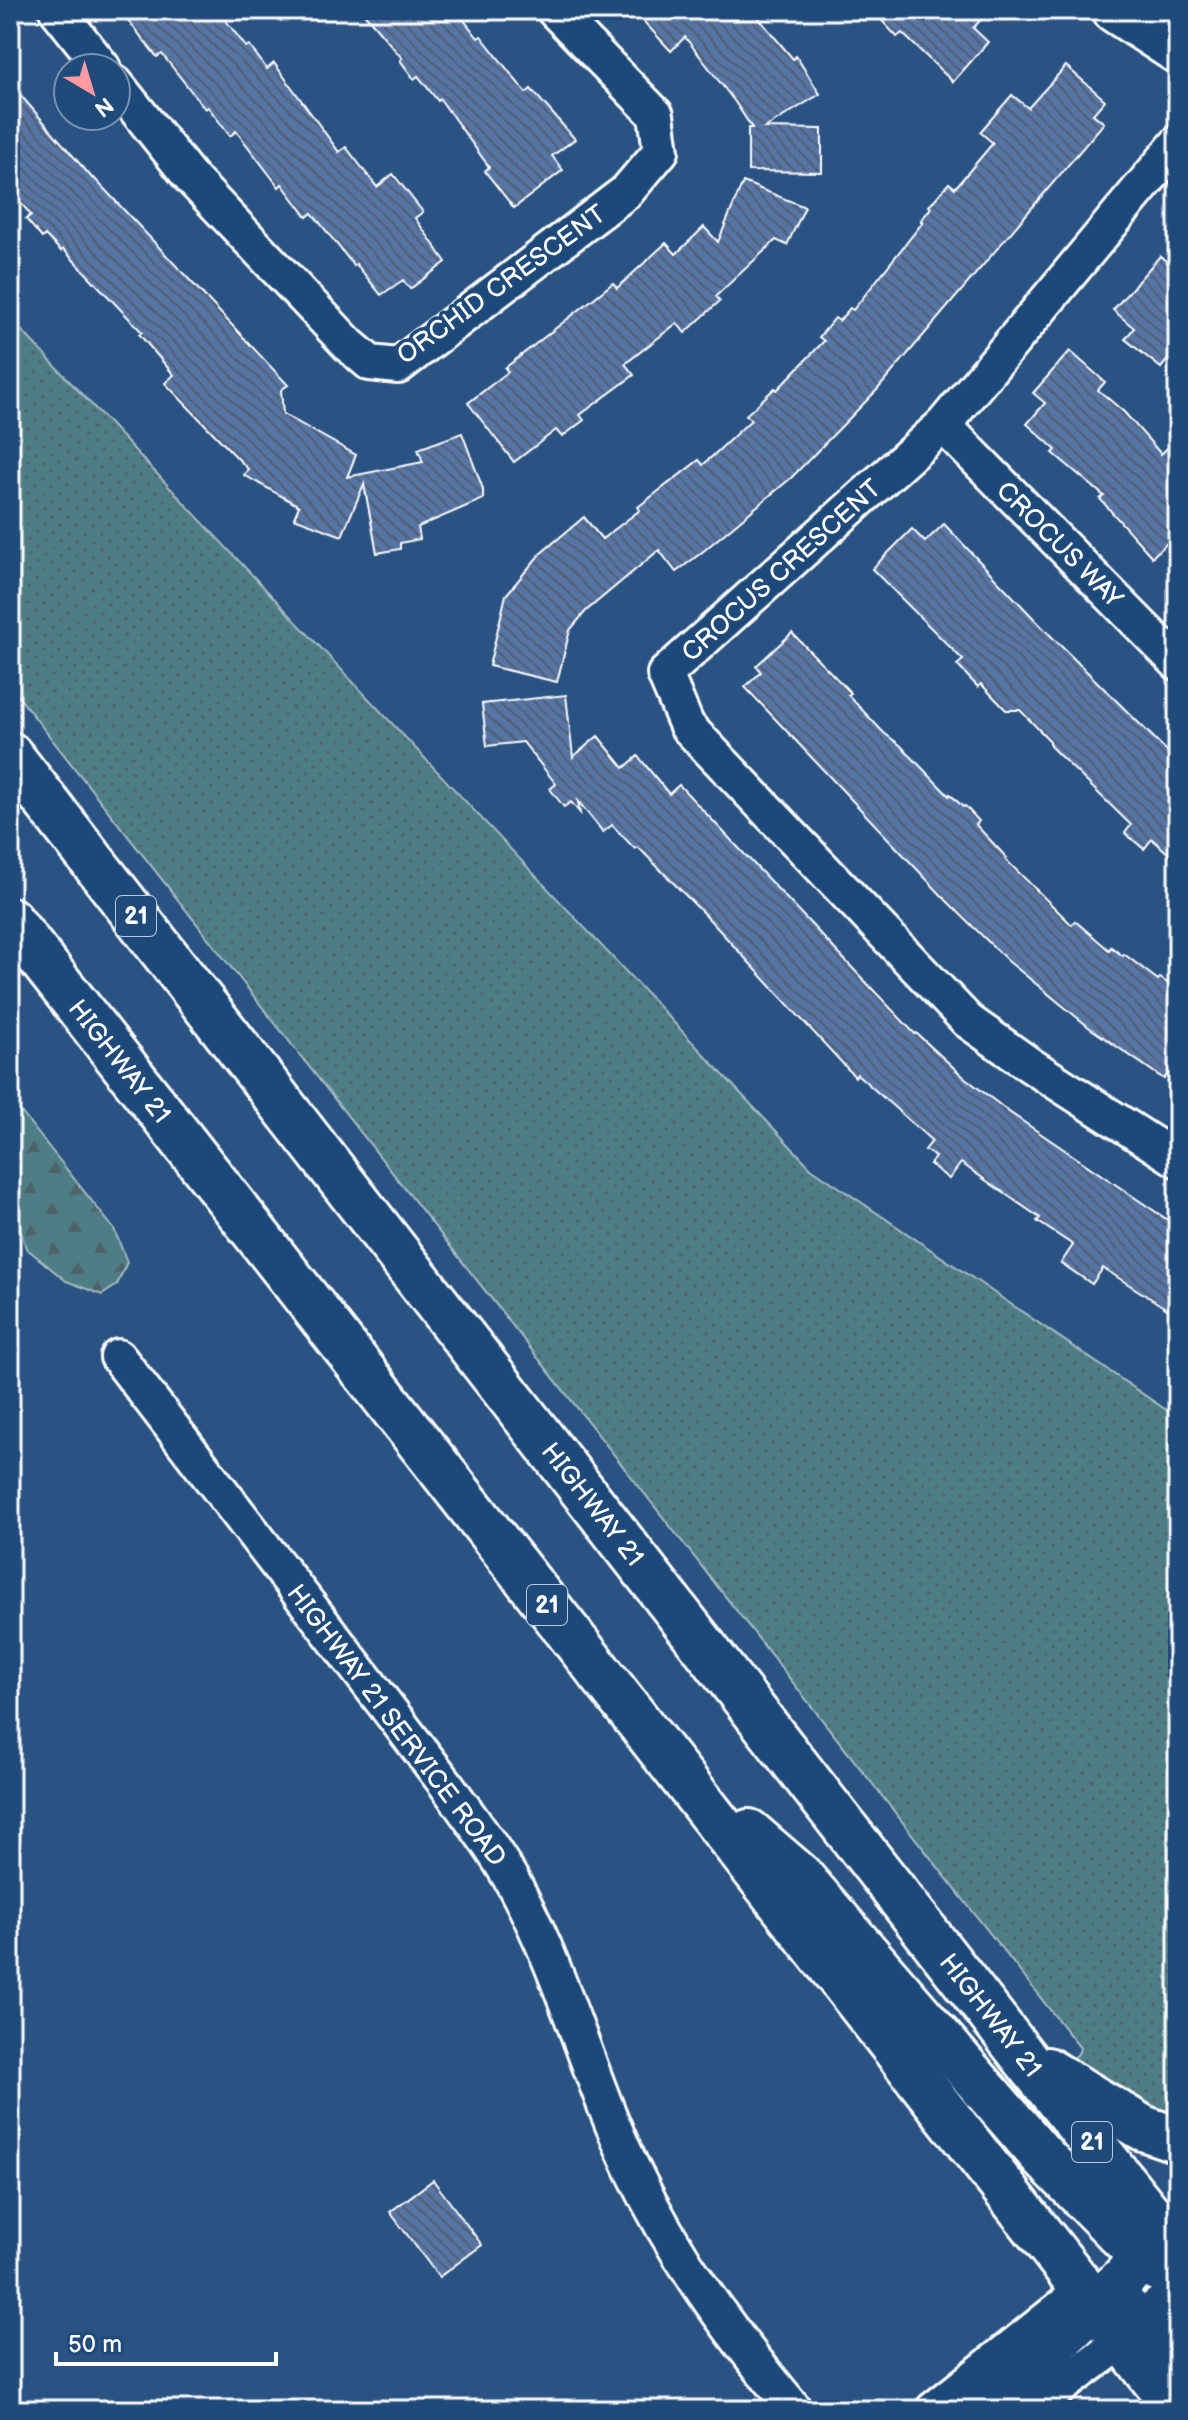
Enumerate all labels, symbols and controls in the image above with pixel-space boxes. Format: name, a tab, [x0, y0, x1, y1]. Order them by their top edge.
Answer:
north arrow	[52, 52, 132, 132]
text: N	[89, 91, 118, 122]
street label: ORCHID CRESCENT	[391, 199, 613, 371]
street label: CROCUS CRESCENT	[676, 473, 888, 669]
street label: CROCUS WAY	[989, 475, 1129, 615]
road number: 21	[116, 896, 156, 936]
street label: HIGHWAY 21	[61, 994, 177, 1130]
street label: HIGHWAY 21	[534, 1437, 650, 1573]
street label: HIGHWAY 21 SERVICE ROAD	[280, 1579, 512, 1873]
road number: 21	[527, 1585, 567, 1625]
street label: HIGHWAY 21	[932, 1948, 1048, 2084]
road number: 21	[1072, 2122, 1112, 2162]
scale bar	[56, 2316, 276, 2366]
text: 50 m	[68, 2330, 122, 2359]

